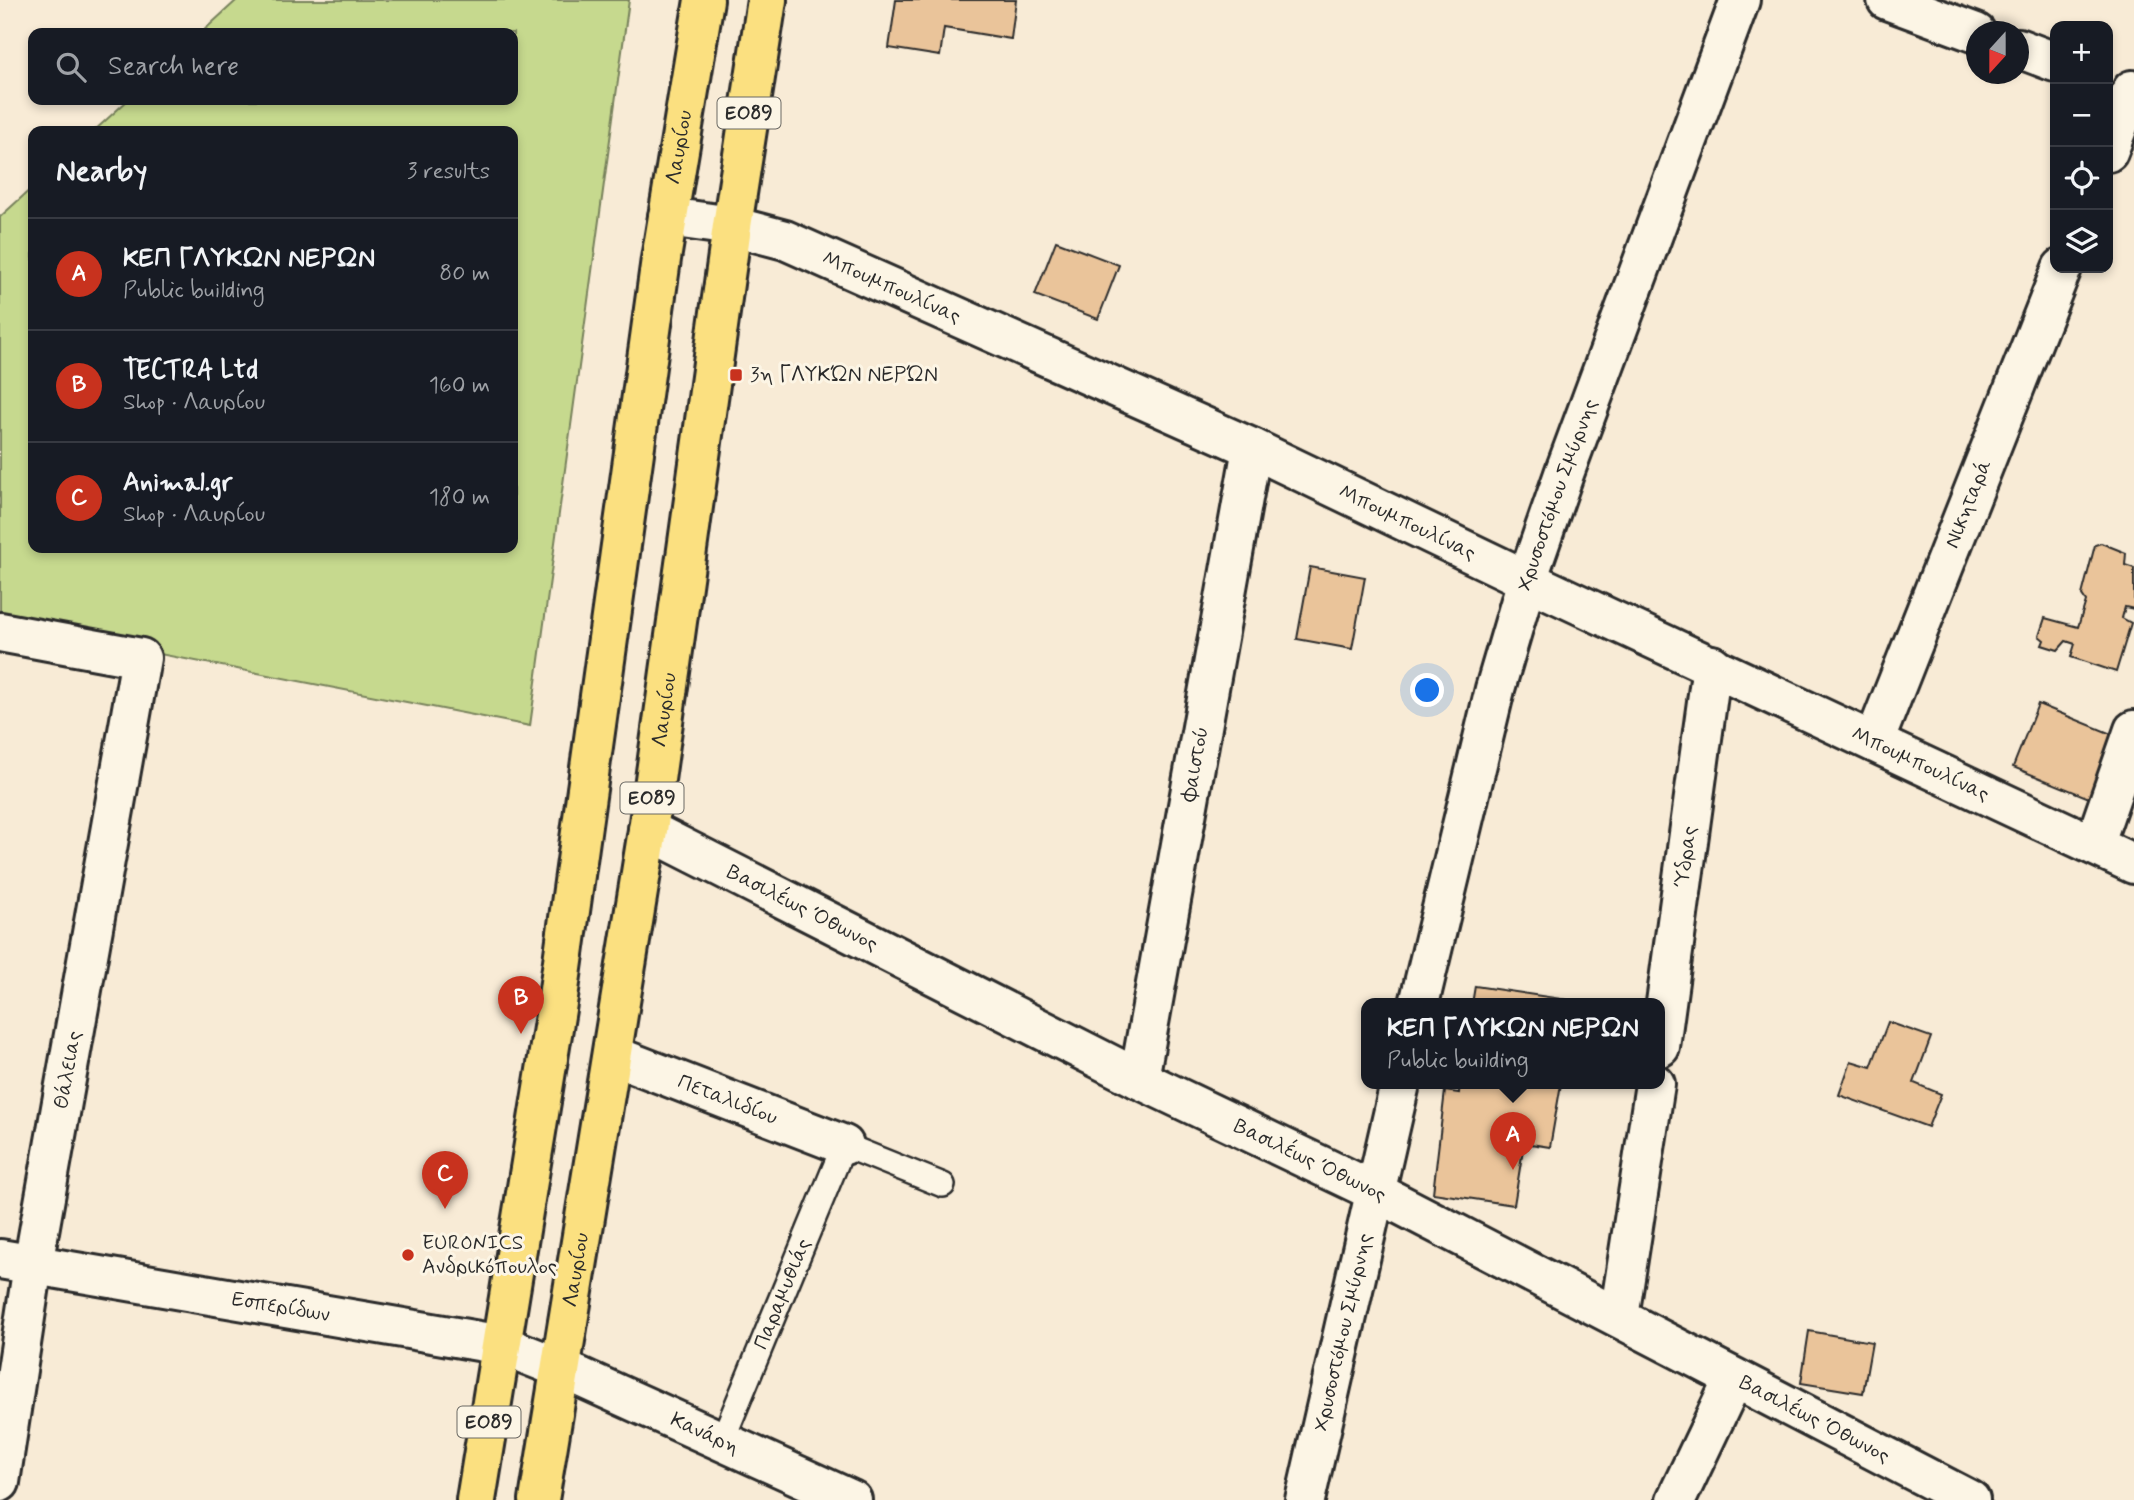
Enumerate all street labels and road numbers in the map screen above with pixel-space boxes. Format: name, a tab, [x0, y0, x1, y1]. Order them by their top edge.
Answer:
road number: ΕΟ89	[718, 97, 780, 128]
street label: Λαυρίου	[660, 108, 699, 187]
street label: Μπουμπουλίνας	[818, 244, 965, 331]
street label: Χρυσοστόμου Σμύρνης	[1511, 395, 1605, 594]
street label: Νικηταρά	[1938, 456, 1999, 553]
street label: Μπουμπουλίνας	[1334, 478, 1481, 567]
street label: Λαυρίου	[646, 671, 684, 749]
street label: Μπουμπουλίνας	[1847, 720, 1994, 808]
street label: Φαιστού	[1175, 724, 1216, 805]
road number: ΕΟ89	[620, 782, 684, 814]
street label: Ύδρας	[1668, 824, 1704, 889]
street label: Βασιλέως Όθωνος	[722, 858, 883, 958]
street label: Θάλειας	[47, 1029, 89, 1111]
street label: Πεταλιδίου	[674, 1068, 781, 1132]
street label: Βασιλέως Όθωνος	[1229, 1112, 1391, 1209]
street label: Λαυρίου	[557, 1231, 596, 1309]
street label: Χρυσοστόμου Σμύρνης	[1307, 1231, 1379, 1434]
street label: Παραμυθιάς	[747, 1234, 818, 1354]
street label: Εσπερίδων	[230, 1285, 332, 1329]
street label: Βασιλέως Όθωνος	[1734, 1369, 1895, 1470]
road number: ΕΟ89	[458, 1406, 520, 1438]
street label: Κανάρη	[666, 1406, 744, 1461]

